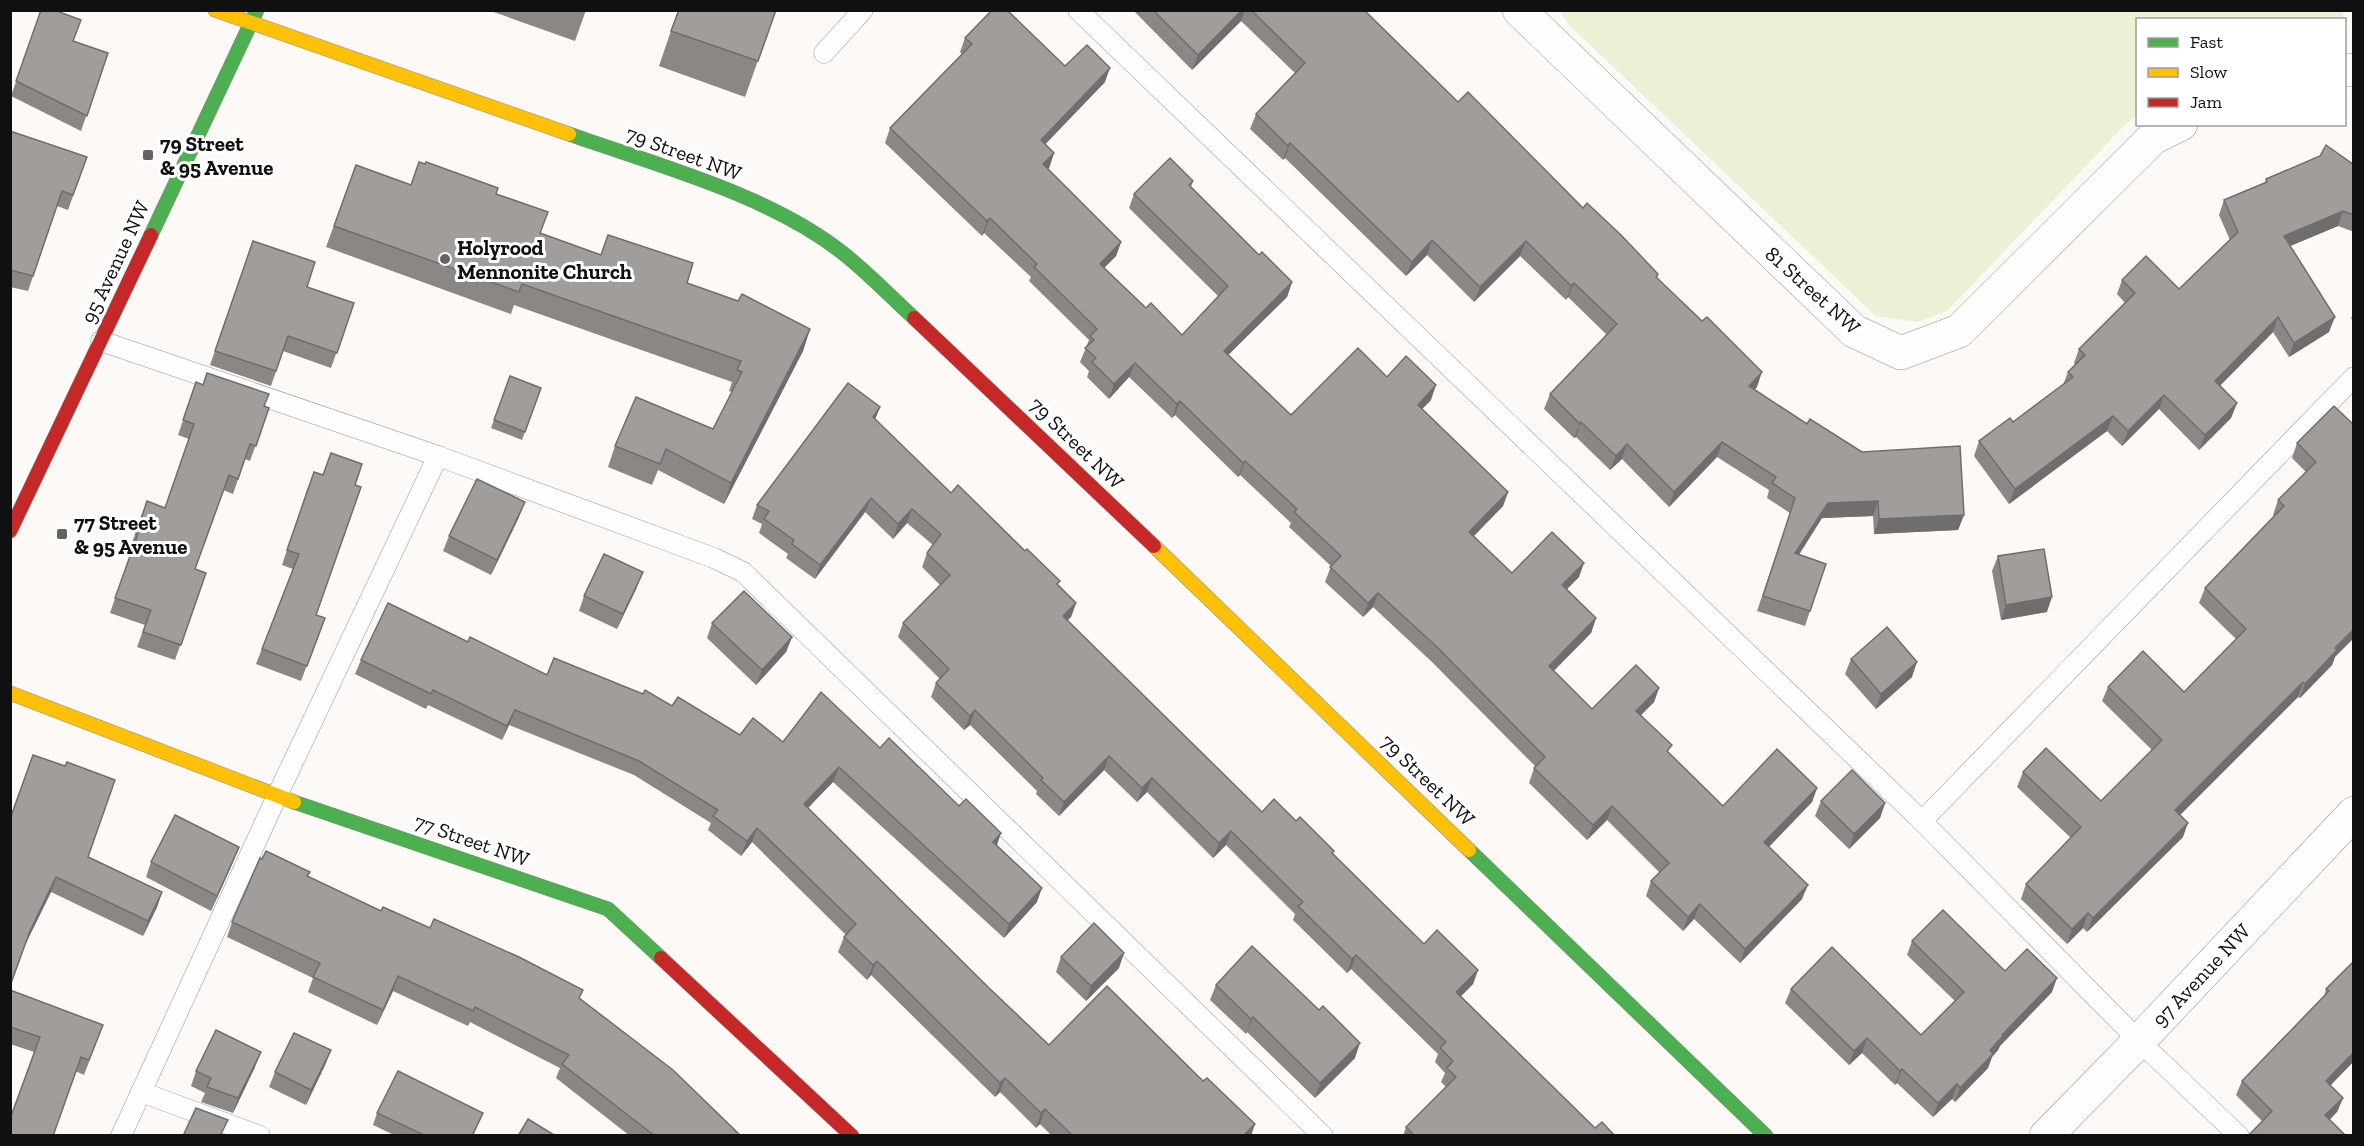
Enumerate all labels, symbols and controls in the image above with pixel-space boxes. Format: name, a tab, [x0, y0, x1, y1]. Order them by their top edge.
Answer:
legend	[2136, 18, 2346, 126]
text: Fast	[2190, 31, 2223, 53]
text: Slow	[2190, 61, 2227, 83]
text: Jam	[2190, 91, 2222, 113]
street label: 79 Street NW	[623, 121, 745, 186]
place label: 79 Street & 95 Avenue	[160, 131, 273, 180]
marker: 79 Street & 95 Avenue	[141, 148, 155, 162]
street label: 95 Avenue NW	[76, 196, 154, 327]
place label: Holyrood Mennonite Church	[457, 235, 632, 284]
street label: 81 Street NW	[1760, 241, 1866, 339]
marker: Holyrood Mennonite Church	[438, 252, 452, 266]
street label: 79 Street NW	[1025, 392, 1129, 494]
place label: 77 Street & 95 Avenue	[74, 510, 187, 559]
marker: 77 Street & 95 Avenue	[55, 527, 69, 541]
street label: 79 Street NW	[1376, 729, 1480, 831]
street label: 77 Street NW	[411, 809, 533, 871]
street label: 97 Avenue NW	[2147, 918, 2255, 1032]

